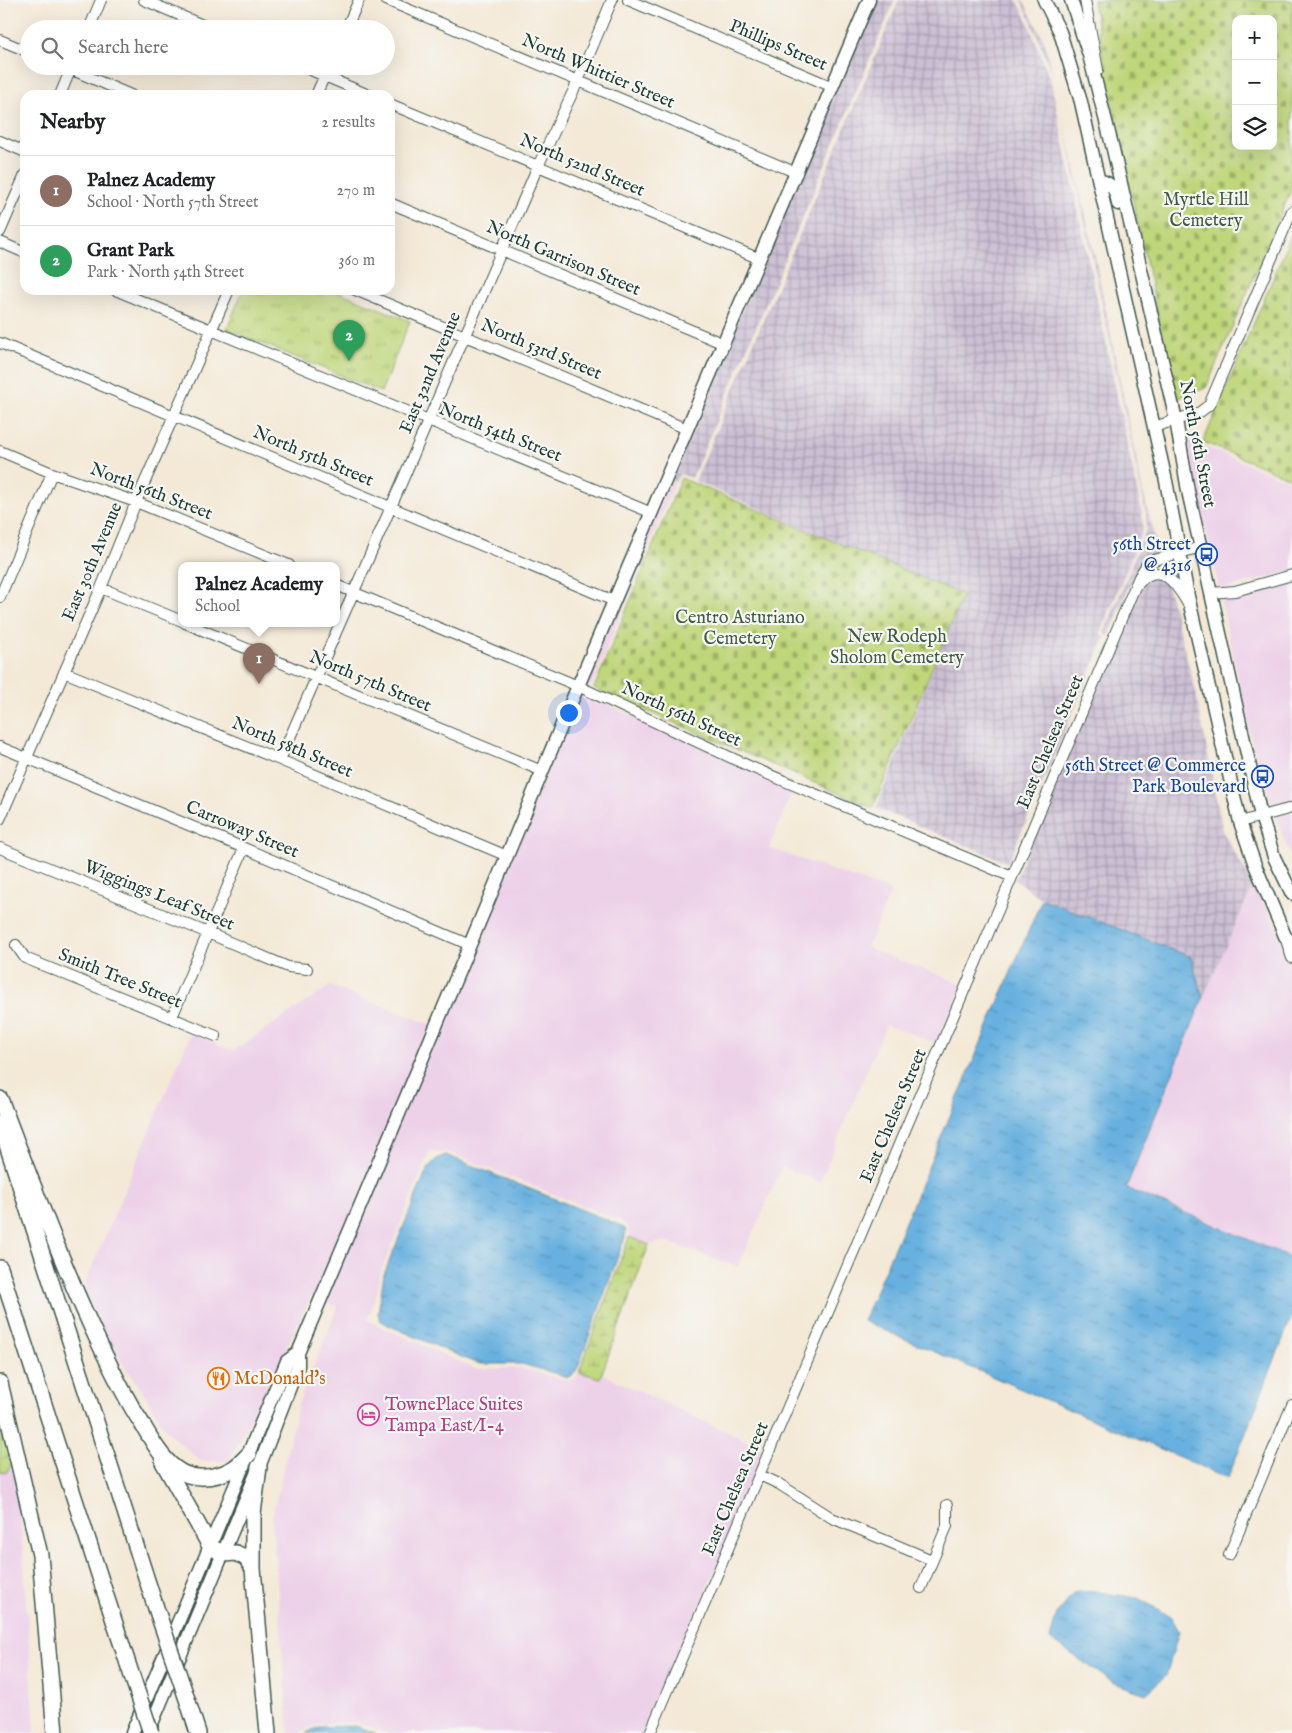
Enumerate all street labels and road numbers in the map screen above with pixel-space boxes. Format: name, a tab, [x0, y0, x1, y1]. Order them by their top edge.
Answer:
street label: Phillips Street	[726, 15, 830, 77]
street label: North Whittier Street	[518, 29, 678, 115]
street label: North 52nd Street	[516, 129, 648, 203]
street label: North Garrison Street	[482, 216, 644, 302]
street label: East 32nd Avenue	[395, 309, 467, 437]
street label: North 53rd Street	[477, 314, 605, 386]
street label: North 56th Street	[1173, 378, 1221, 510]
street label: North 54th Street	[435, 398, 565, 468]
street label: North 55th Street	[249, 421, 377, 493]
street label: North 56th Street	[86, 458, 216, 526]
street label: East 30th Avenue	[58, 499, 128, 625]
street label: North 57th Street	[306, 646, 434, 718]
street label: East Chelsea Street	[1012, 672, 1090, 812]
street label: North 56th Street	[617, 677, 745, 753]
street label: North 58th Street	[228, 712, 356, 784]
street label: Carroway Street	[182, 796, 302, 864]
street label: Wiggings Leaf Street	[80, 855, 238, 937]
street label: Smith Tree Street	[55, 944, 185, 1014]
street label: East Chelsea Street	[855, 1046, 933, 1186]
street label: East Chelsea Street	[697, 1419, 775, 1559]

